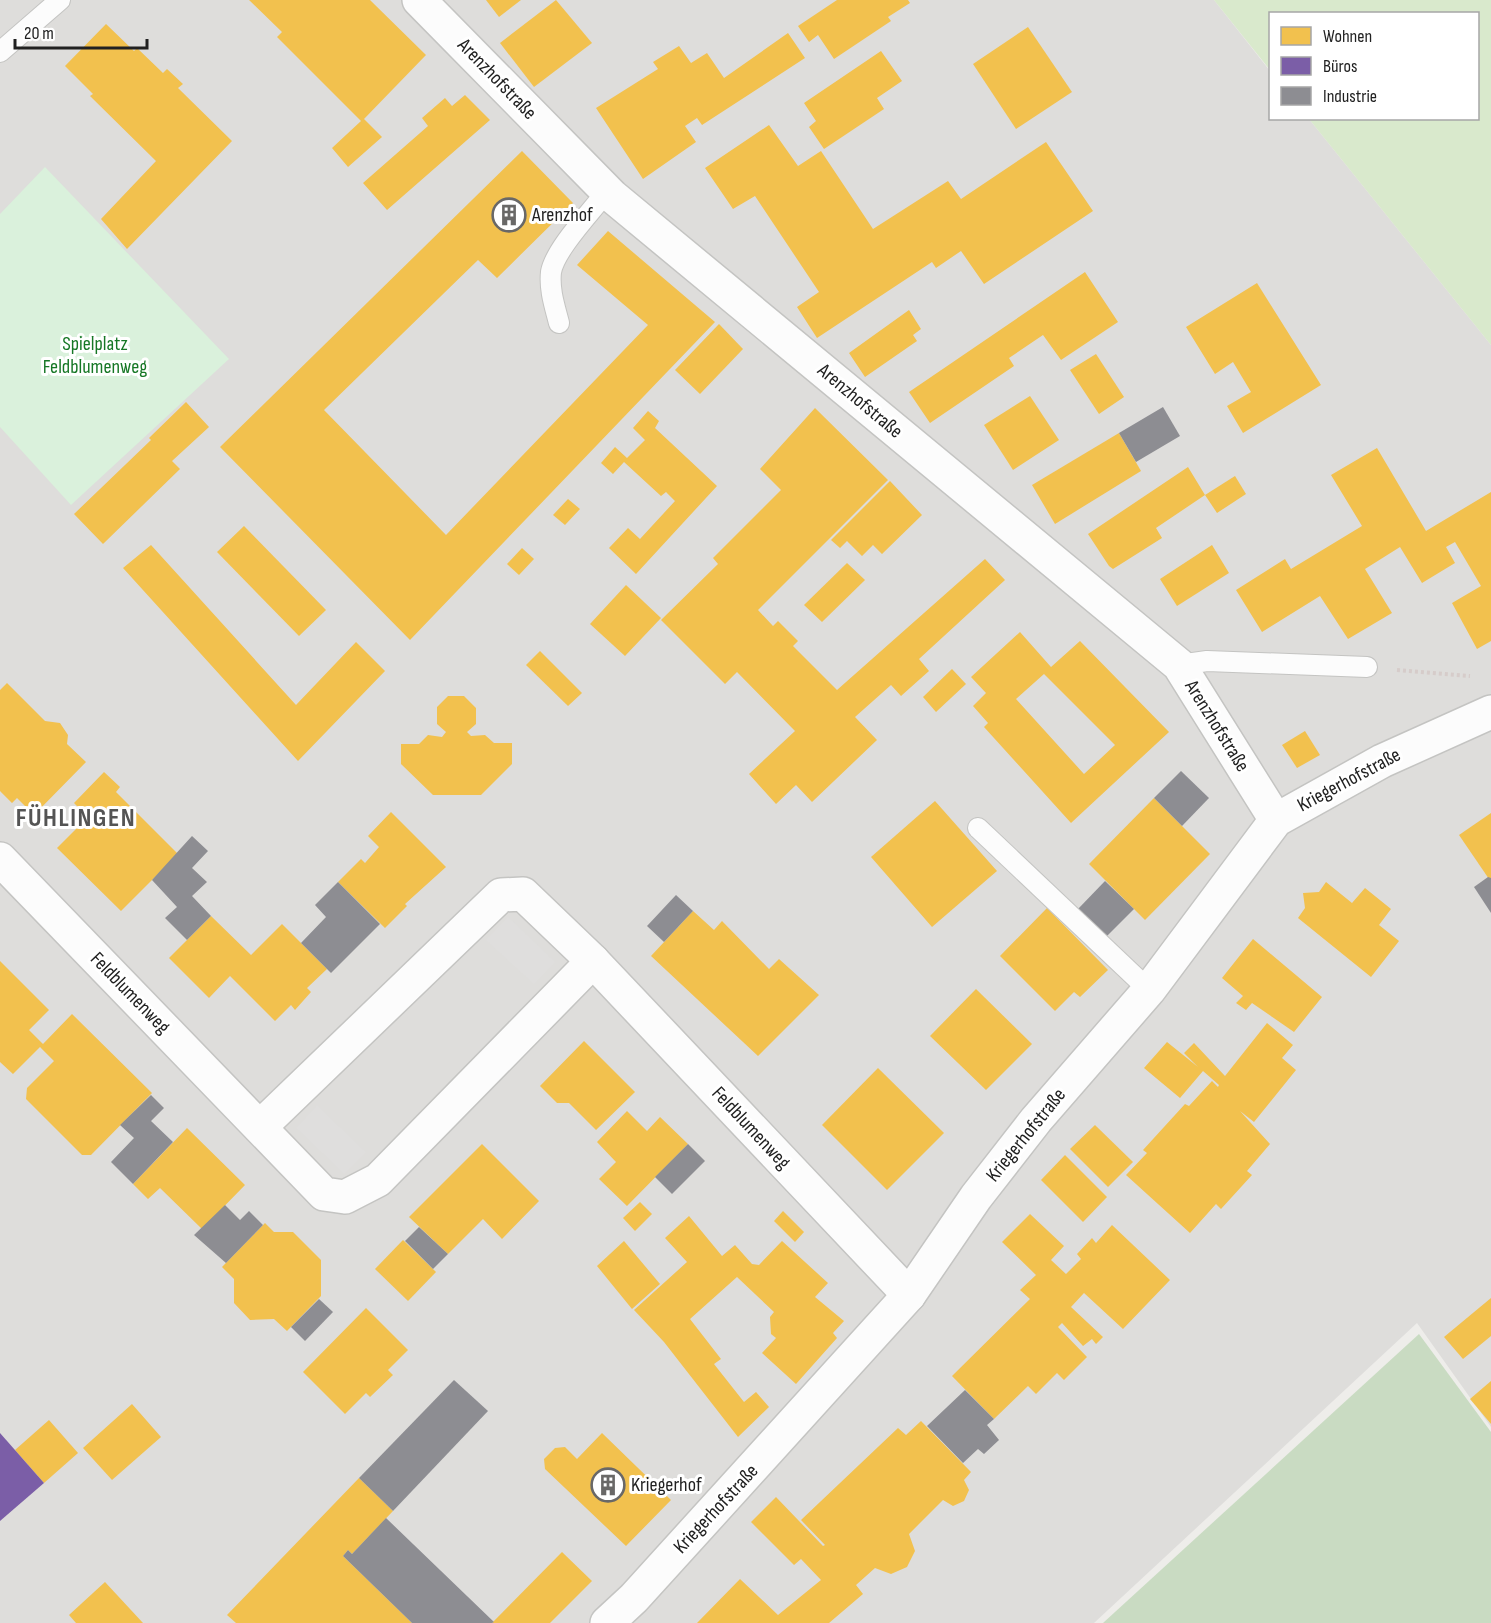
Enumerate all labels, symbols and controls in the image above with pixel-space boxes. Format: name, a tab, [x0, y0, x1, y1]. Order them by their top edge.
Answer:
scale bar	[15, 12, 147, 50]
legend	[1269, 12, 1479, 120]
text: 20 m	[24, 23, 54, 44]
text: Wohnen	[1323, 26, 1372, 47]
street label: Arenzhofstraße	[452, 33, 542, 125]
text: Büros	[1323, 56, 1357, 77]
text: Industrie	[1323, 86, 1377, 107]
building icon: Arenzhof	[491, 197, 527, 233]
place label: Arenzhof	[531, 203, 593, 227]
park label: Spielplatz Feldblumenweg	[43, 332, 147, 379]
street label: Arenzhofstraße	[812, 358, 907, 443]
street label: Arenzhofstraße	[1179, 675, 1255, 776]
street label: Kriegerhofstraße	[1293, 743, 1405, 817]
district label: FÜHLINGEN	[16, 803, 136, 834]
street label: Feldblumenweg	[85, 947, 175, 1039]
street label: Feldblumenweg	[707, 1082, 795, 1174]
street label: Kriegerhofstraße	[981, 1083, 1071, 1187]
street label: Kriegerhofstraße	[669, 1459, 763, 1559]
building icon: Kriegerhof	[590, 1467, 626, 1503]
place label: Kriegerhof	[631, 1473, 702, 1497]

